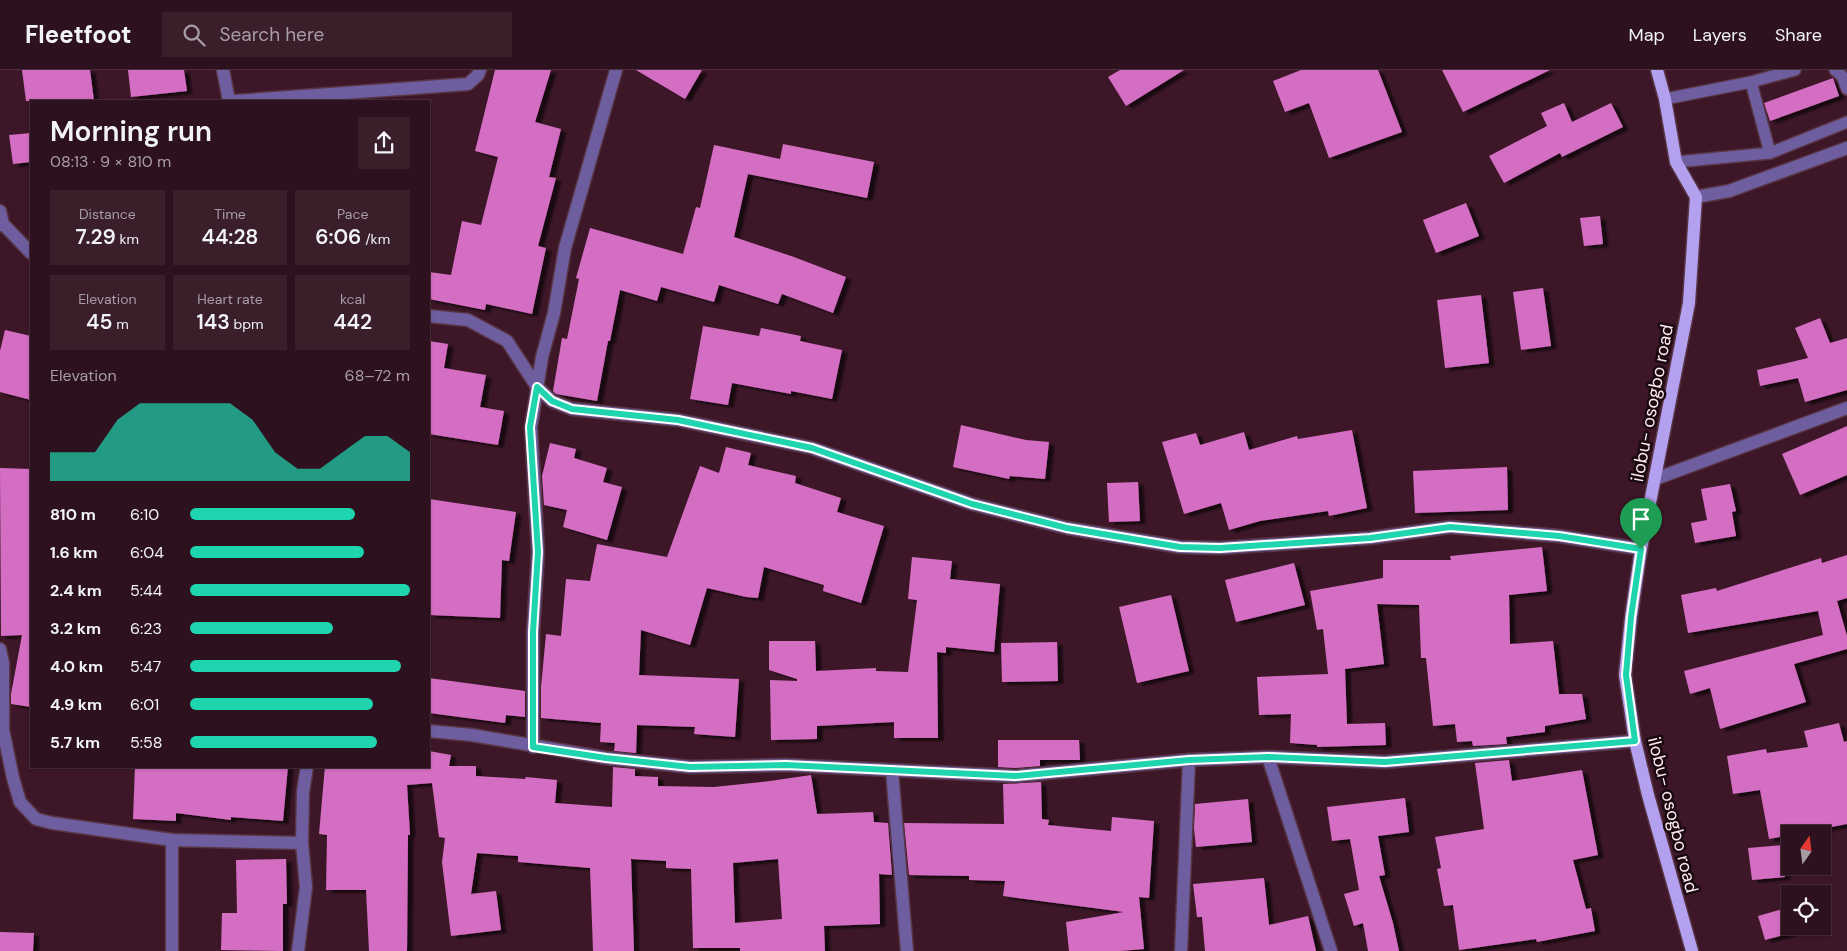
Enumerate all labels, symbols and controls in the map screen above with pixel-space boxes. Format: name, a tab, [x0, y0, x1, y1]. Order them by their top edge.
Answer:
search box	[162, 12, 512, 57]
text: Fleetfoot	[25, 19, 132, 50]
icon: search	[180, 21, 208, 49]
text: Search here	[220, 22, 324, 47]
text: Map	[1629, 23, 1665, 47]
text: Layers	[1693, 23, 1747, 47]
text: Share	[1775, 23, 1822, 47]
text: Morning run	[50, 113, 212, 150]
button: share	[358, 117, 410, 169]
text: 08:13 · 9 × 810 m	[50, 151, 171, 172]
text: Distance	[79, 205, 136, 223]
text: Time	[214, 205, 246, 223]
text: Pace	[337, 205, 368, 223]
text: 7.29	[76, 223, 116, 251]
text: 44:28	[202, 223, 258, 251]
text: 6:06	[315, 223, 361, 251]
text: km	[116, 230, 139, 248]
text: /km	[361, 230, 390, 248]
text: Elevation	[78, 290, 137, 308]
text: Heart rate	[197, 290, 263, 308]
text: kcal	[340, 290, 365, 308]
text: 45	[86, 308, 112, 336]
text: 143	[196, 308, 230, 336]
text: 442	[333, 308, 372, 336]
text: m	[112, 315, 129, 333]
text: bpm	[230, 315, 264, 333]
street label: ilobu- osogbo road	[1625, 322, 1679, 484]
text: Elevation	[50, 365, 117, 386]
text: 68–72 m	[345, 365, 410, 386]
pin	[1620, 498, 1662, 549]
text: 810 m	[50, 504, 96, 525]
text: 6:10	[130, 504, 159, 525]
icon: arrive	[1627, 505, 1655, 533]
text: 1.6 km	[50, 542, 98, 563]
text: 6:04	[130, 542, 164, 563]
text: 2.4 km	[50, 580, 102, 601]
text: 5:44	[130, 580, 162, 601]
text: 3.2 km	[50, 618, 101, 639]
text: 6:23	[130, 618, 162, 639]
text: 4.0 km	[50, 656, 103, 677]
text: 5:47	[130, 656, 161, 677]
text: 4.9 km	[50, 694, 102, 715]
text: 6:01	[130, 694, 159, 715]
text: 5.7 km	[50, 732, 100, 753]
text: 5:58	[130, 732, 162, 753]
street label: ilobu- osogbo road	[1642, 734, 1704, 896]
north arrow	[1781, 825, 1831, 875]
map controls	[1781, 825, 1831, 935]
button: locate	[1781, 885, 1831, 935]

